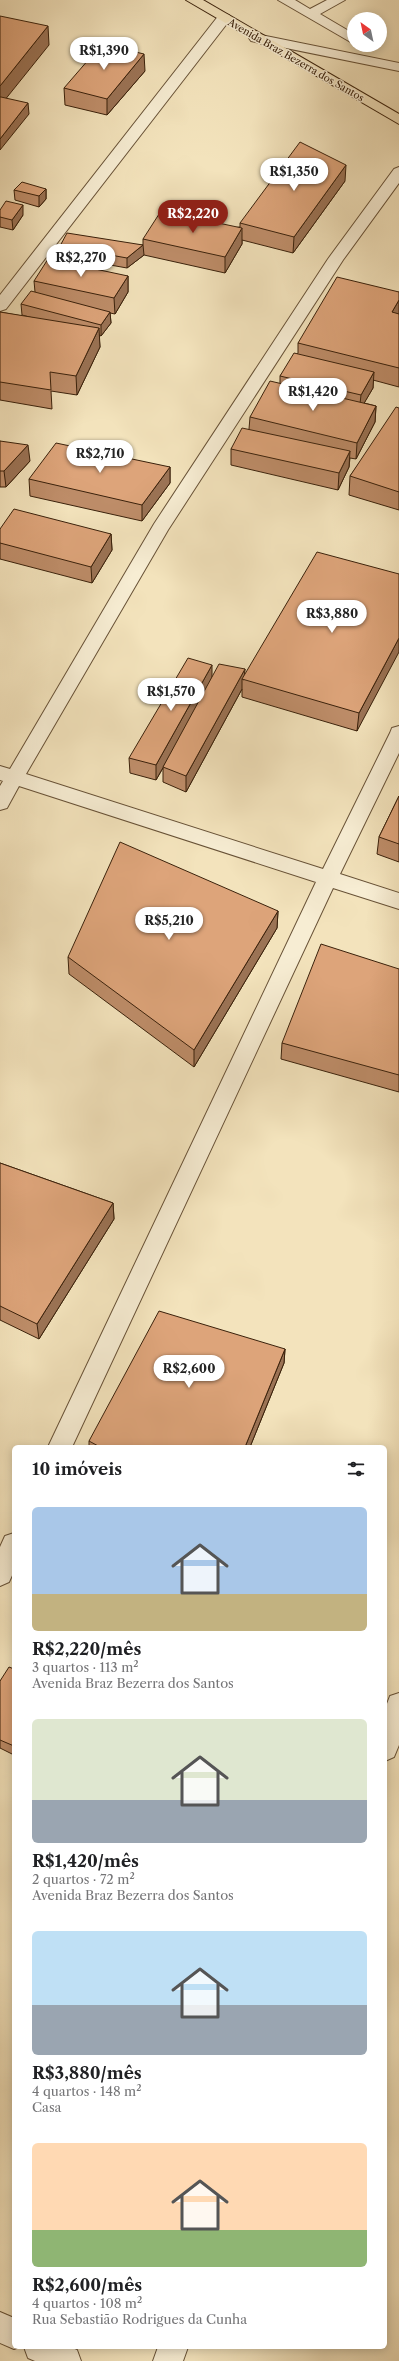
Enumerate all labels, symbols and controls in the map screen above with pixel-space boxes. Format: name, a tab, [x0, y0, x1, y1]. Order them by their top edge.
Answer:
north arrow	[347, 12, 387, 52]
map controls	[347, 12, 387, 52]
street label: Avenida Braz Bezerra dos Santos	[225, 15, 366, 104]
pin: R$1,390	[67, 37, 141, 71]
text: R$1,390	[79, 42, 129, 58]
pin: R$1,350	[257, 158, 331, 192]
text: R$1,350	[269, 163, 319, 179]
pin: R$2,220	[156, 200, 230, 234]
text: R$2,220	[167, 205, 219, 221]
pin: R$2,270	[44, 244, 118, 278]
text: R$2,270	[55, 249, 107, 265]
pin: R$1,420	[276, 378, 350, 412]
text: R$1,420	[288, 383, 338, 399]
pin: R$2,710	[63, 440, 137, 474]
text: R$2,710	[75, 445, 125, 461]
pin: R$3,880	[295, 600, 369, 634]
text: R$3,880	[306, 605, 358, 621]
pin: R$1,570	[134, 678, 208, 712]
text: R$1,570	[147, 683, 195, 699]
pin: R$5,210	[132, 907, 206, 941]
text: R$5,210	[144, 912, 194, 928]
pin: R$2,600	[152, 1355, 226, 1389]
text: R$2,600	[163, 1360, 215, 1376]
icon: filters	[345, 1458, 367, 1480]
text: 10 imóveis	[32, 1459, 122, 1479]
icon: home	[164, 1533, 236, 1605]
text: R$2,220/mês	[32, 1639, 141, 1659]
text: 3 quartos · 113 m²	[32, 1659, 139, 1675]
text: Avenida Braz Bezerra dos Santos	[32, 1675, 234, 1691]
icon: home	[164, 1745, 236, 1817]
text: R$1,420/mês	[32, 1851, 139, 1871]
text: 2 quartos · 72 m²	[32, 1871, 135, 1887]
text: Avenida Braz Bezerra dos Santos	[32, 1887, 234, 1903]
icon: home	[164, 1957, 236, 2029]
text: R$3,880/mês	[32, 2063, 142, 2083]
text: 4 quartos · 148 m²	[32, 2083, 142, 2099]
text: Casa	[32, 2099, 61, 2115]
icon: home	[164, 2169, 236, 2241]
text: R$2,600/mês	[32, 2275, 142, 2295]
text: 4 quartos · 108 m²	[32, 2295, 142, 2311]
text: Rua Sebastião Rodrigues da Cunha	[32, 2311, 247, 2327]

